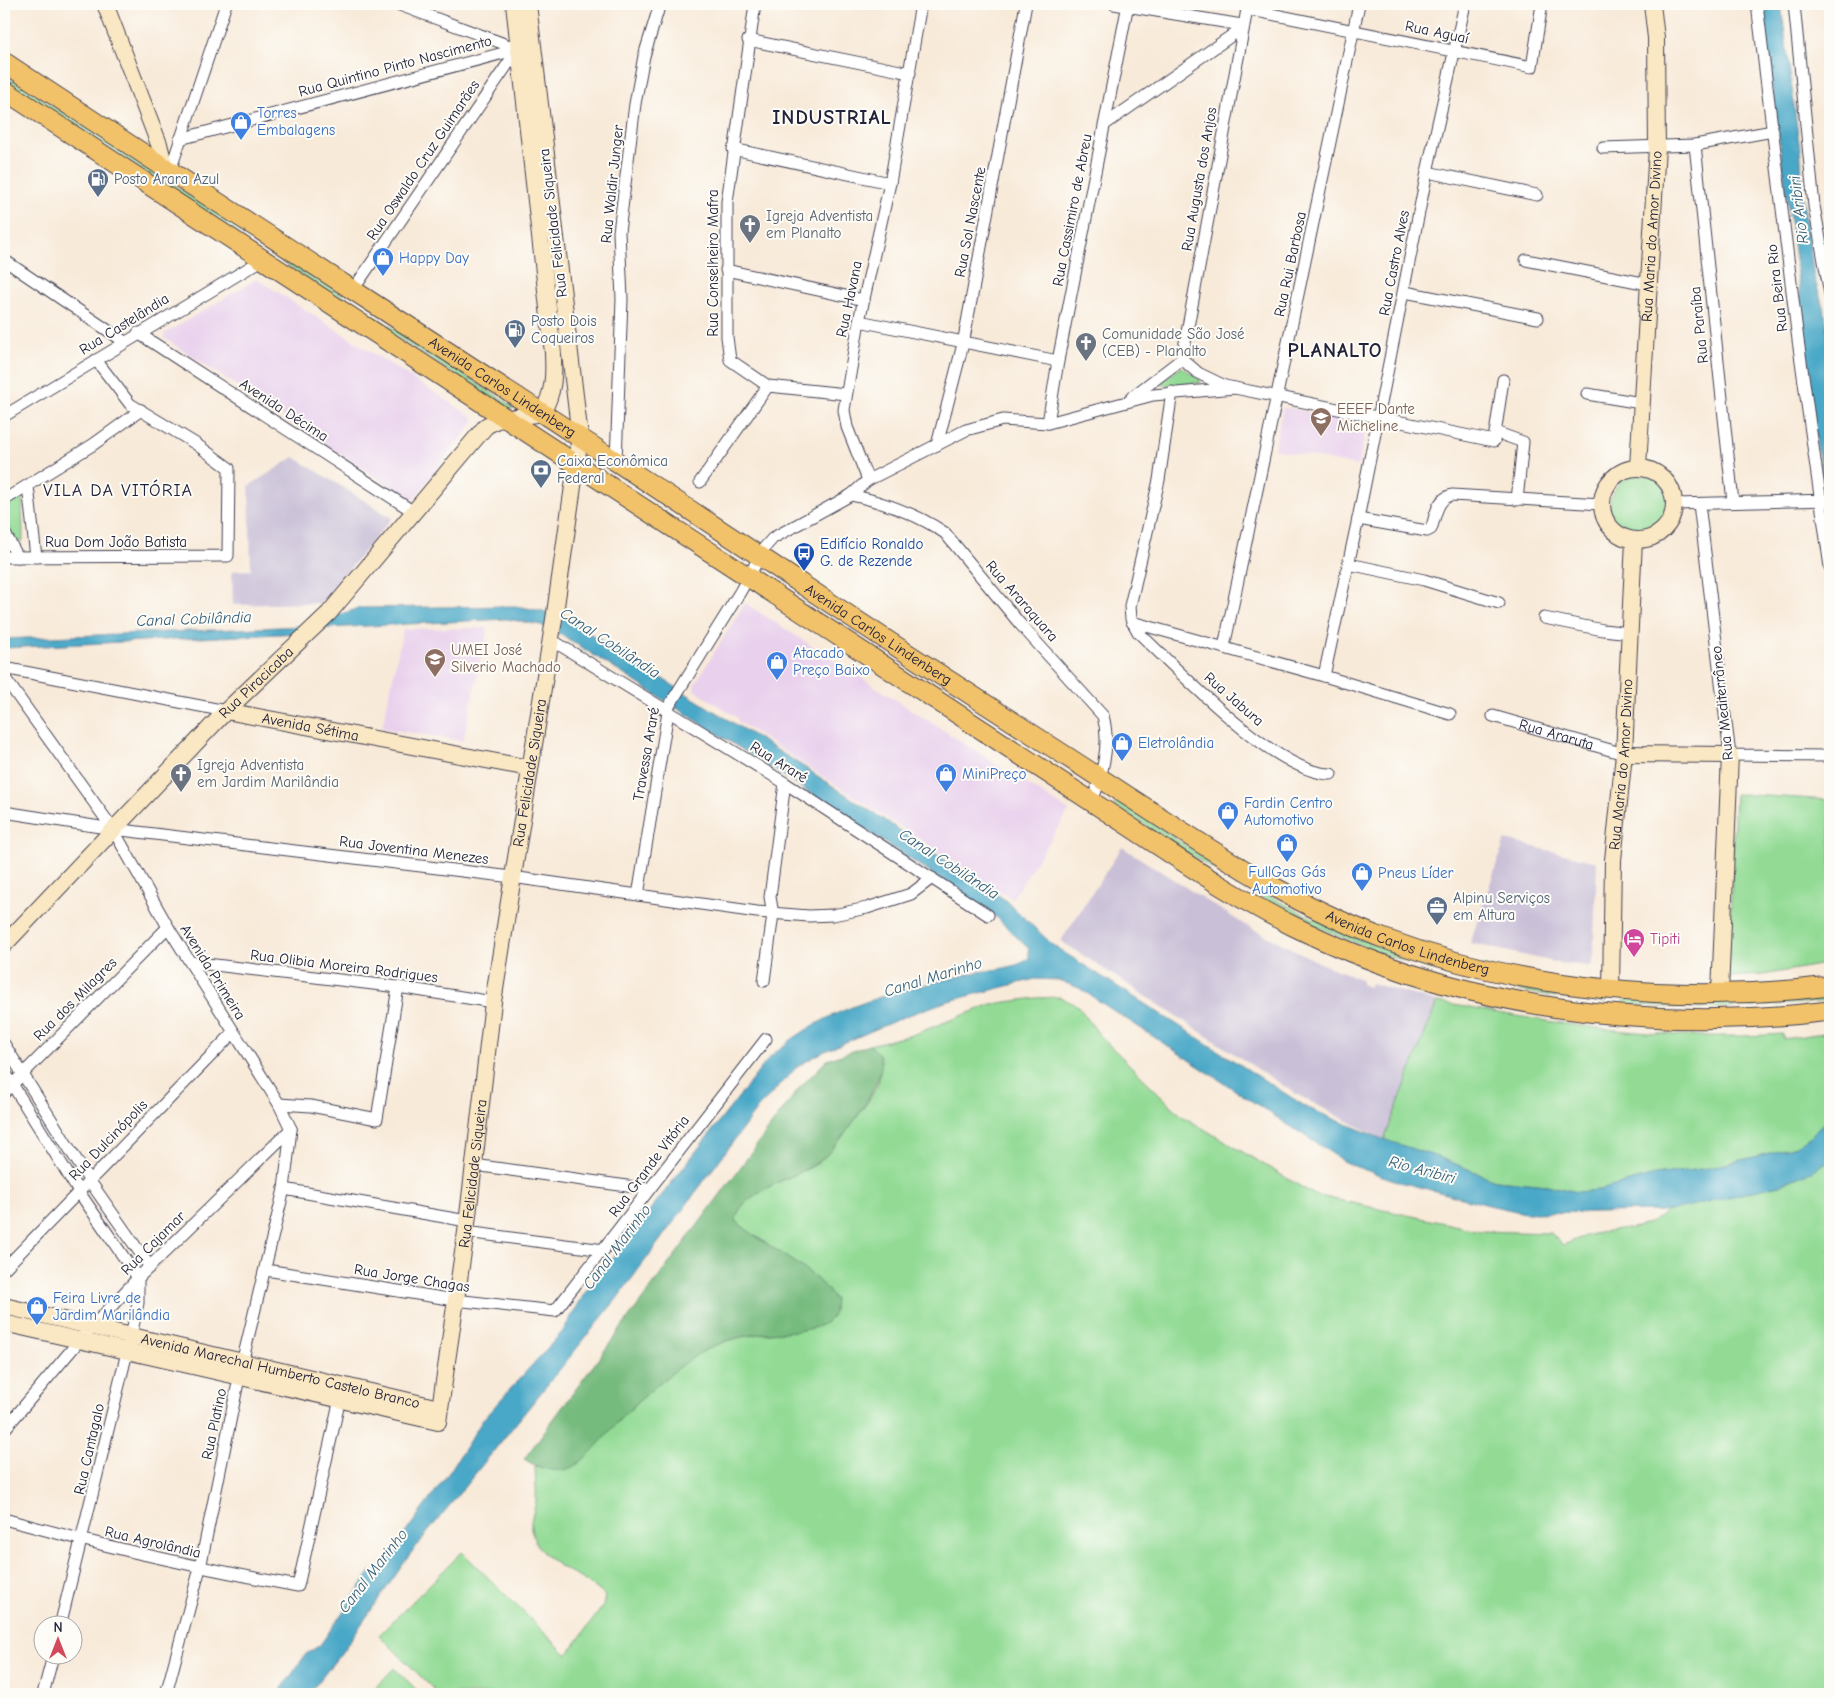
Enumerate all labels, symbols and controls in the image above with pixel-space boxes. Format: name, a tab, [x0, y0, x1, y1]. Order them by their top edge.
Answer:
street label: Rua Aguaí	[1403, 16, 1471, 48]
street label: Rua Quintino Pinto Nascimento	[296, 31, 494, 101]
street label: Rua Oswaldo Cruz Guimarães	[363, 77, 483, 243]
place label: Torres Embalagens	[257, 104, 335, 139]
district label: INDUSTRIAL	[772, 106, 892, 129]
street label: Rua Augusta dos Anjos	[1177, 106, 1221, 252]
shop icon: Torres Embalagens	[229, 110, 253, 141]
street label: Rua Waldir Junger	[597, 124, 627, 244]
street label: Rua Cassimiro de Abreu	[1048, 132, 1096, 288]
street label: Rua Felicidade Siqueira	[535, 148, 571, 298]
street label: Rua Maria do Amor Divino	[1638, 150, 1666, 323]
street label: Rua Sol Nascente	[950, 165, 990, 279]
fuel station icon: Posto Arara Azul	[86, 167, 110, 198]
place label: Posto Arara Azul	[114, 170, 219, 188]
water label: Rio Aribiri	[1786, 175, 1812, 245]
street label: Rua Conselheiro Mafra	[704, 189, 722, 337]
place label: Igreja Adventista em Planalto	[766, 207, 873, 242]
street label: Rua Castro Alves	[1375, 209, 1413, 317]
street label: Rua Rui Barbosa	[1270, 210, 1310, 318]
church icon: Igreja Adventista em Planalto	[738, 213, 762, 244]
street label: Rua Beira Rio	[1763, 243, 1791, 333]
shop icon: Happy Day	[371, 246, 395, 277]
place label: Happy Day	[399, 249, 469, 267]
street label: Rua Havana	[832, 259, 866, 339]
street label: Rua Paraíba	[1686, 286, 1712, 364]
street label: Rua Castelândia	[76, 289, 172, 359]
place label: Posto Dois Coqueiros	[531, 312, 597, 347]
fuel station icon: Posto Dois Coqueiros	[503, 318, 527, 349]
place label: Comunidade São José (CEB) - Planalto	[1102, 325, 1245, 360]
church icon: Comunidade São José (CEB) - Planalto	[1074, 331, 1098, 362]
street label: Avenida Carlos Lindenberg	[425, 333, 579, 442]
district label: PLANALTO	[1288, 339, 1382, 362]
street label: Avenida Décima	[236, 375, 332, 445]
place label: EEEF Dante Micheline	[1337, 400, 1415, 435]
school or university icon: EEEF Dante Micheline	[1309, 406, 1333, 437]
place label: Caixa Econômica Federal	[557, 452, 668, 487]
bank icon: Caixa Econômica Federal	[529, 458, 553, 489]
district label: VILA DA VITÓRIA	[43, 479, 193, 501]
street label: Rua Dom João Batista	[45, 533, 187, 551]
place label: Edifício Ronaldo G. de Rezende	[820, 535, 924, 570]
bus stop icon: Edifício Ronaldo G. de Rezende	[792, 541, 816, 572]
street label: Rua Araraquara	[982, 557, 1062, 645]
street label: Avenida Carlos Lindenberg	[801, 580, 955, 689]
water label: Canal Cobilândia	[557, 604, 663, 682]
water label: Canal Cobilândia	[136, 608, 252, 630]
place label: UMEI José Silverio Machado	[451, 641, 561, 676]
street label: Rua Piracicaba	[215, 643, 297, 722]
place label: Atacado Preço Baixo	[793, 644, 870, 679]
street label: Rua Mediterrâneo	[1707, 645, 1737, 761]
school or university icon: UMEI José Silverio Machado	[423, 647, 447, 678]
shop icon: Atacado Preço Baixo	[765, 650, 789, 681]
street label: Rua Jabura	[1201, 668, 1267, 730]
street label: Rua Maria do Amor Divino	[1605, 678, 1637, 851]
street label: Rua Felicidade Siqueira	[509, 697, 550, 848]
street label: Travessa Araré	[629, 705, 663, 802]
street label: Avenida Sétima	[261, 709, 360, 745]
street label: Rua Araruta	[1517, 715, 1596, 754]
shop icon: Eletrolândia	[1110, 731, 1134, 762]
place label: Eletrolândia	[1138, 734, 1214, 752]
street label: Rua Araré	[747, 737, 812, 787]
place label: Igreja Adventista em Jardim Marilândia	[197, 756, 339, 791]
church icon: Igreja Adventista em Jardim Marilândia	[169, 762, 193, 793]
shop icon: MiniPreço	[934, 762, 958, 793]
place label: MiniPreço	[962, 765, 1026, 783]
place label: Fardin Centro Automotivo	[1244, 794, 1333, 829]
shop icon: Fardin Centro Automotivo	[1216, 800, 1240, 831]
water label: Canal Cobilândia	[896, 825, 1002, 903]
street label: Rua Joventina Menezes	[338, 832, 490, 868]
shop icon: FullGas Gás Automotivo	[1275, 832, 1299, 863]
shop icon: Pneus Líder	[1350, 861, 1374, 892]
place label: FullGas Gás Automotivo	[1248, 863, 1326, 898]
place label: Pneus Líder	[1378, 864, 1454, 882]
place label: Alpinu Serviços em Altura	[1453, 889, 1550, 924]
office icon: Alpinu Serviços em Altura	[1425, 895, 1449, 926]
street label: Avenida Carlos Lindenberg	[1323, 906, 1491, 979]
street label: Avenida Primeira	[176, 921, 250, 1023]
hotel icon: Tipiti	[1622, 927, 1646, 958]
place label: Tipiti	[1650, 930, 1680, 948]
street label: Rua Olibia Moreira Rodrigues	[249, 946, 439, 986]
street label: Rua dos Milagres	[29, 953, 121, 1045]
water label: Canal Marinho	[882, 954, 984, 1000]
street label: Rua Dulcinópolis	[65, 1096, 151, 1184]
street label: Rua Felicidade Siqueira	[455, 1098, 491, 1249]
street label: Rua Grande Vitória	[605, 1112, 693, 1220]
water label: Rio Aribiri	[1387, 1152, 1458, 1188]
water label: Canal Marinho	[579, 1201, 655, 1293]
street label: Rua Cajamar	[117, 1207, 189, 1279]
street label: Rua Jorge Chagas	[353, 1260, 471, 1296]
place label: Feira Livre de Jardim Marilândia	[53, 1289, 170, 1324]
shop icon: Feira Livre de Jardim Marilândia	[25, 1295, 49, 1326]
street label: Avenida Marechal Humberto Castelo Branco	[139, 1329, 422, 1412]
street label: Rua Platino	[198, 1387, 230, 1461]
street label: Rua Cantagalo	[70, 1402, 108, 1496]
street label: Rua Agrolândia	[103, 1522, 203, 1562]
water label: Canal Marinho	[335, 1525, 411, 1617]
north arrow	[32, 1616, 82, 1666]
text: N	[53, 1619, 63, 1636]

